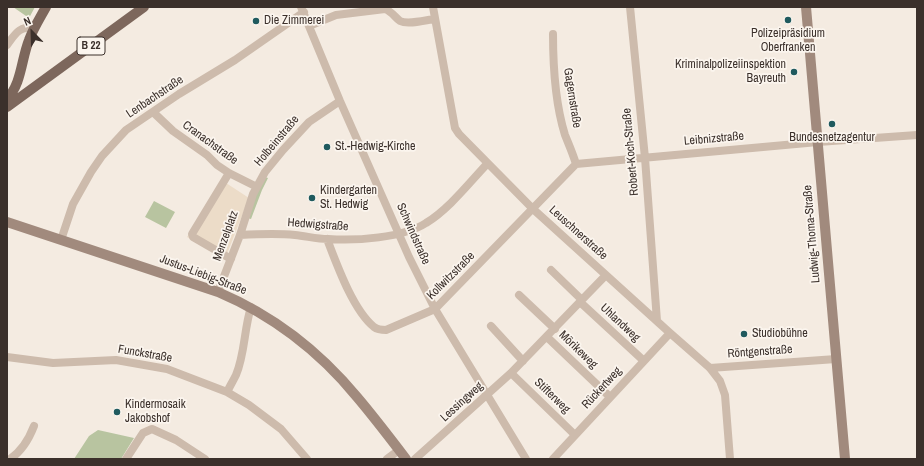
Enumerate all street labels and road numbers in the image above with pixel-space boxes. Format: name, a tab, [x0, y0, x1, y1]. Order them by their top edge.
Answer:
road number: B 22	[77, 37, 105, 55]
street label: Gagernstraße	[560, 67, 584, 129]
street label: Lenbachstraße	[124, 73, 186, 121]
street label: Robert-Koch-Straße	[620, 108, 642, 196]
street label: Holbeinstraße	[252, 113, 302, 169]
street label: Cranachstraße	[179, 118, 241, 168]
street label: Leibnizstraße	[683, 129, 745, 149]
street label: Ludwig-Thoma-Straße	[801, 184, 823, 284]
street label: Schwindstraße	[393, 201, 433, 267]
street label: Leuschnerstraße	[546, 203, 610, 263]
street label: Menzelplatz	[210, 209, 242, 263]
street label: Hedwigstraße	[287, 216, 349, 234]
street label: Kollwitzstraße	[424, 249, 478, 303]
street label: Justus-Liebig-Straße	[158, 252, 248, 298]
street label: Uhlandweg	[597, 301, 643, 345]
street label: Mörikeweg	[556, 328, 600, 372]
street label: Funckstraße	[117, 342, 173, 366]
street label: Röntgenstraße	[727, 343, 793, 361]
street label: Rückertweg	[579, 364, 625, 412]
street label: Stifterweg	[531, 375, 573, 417]
street label: Lessingweg	[438, 379, 486, 425]

